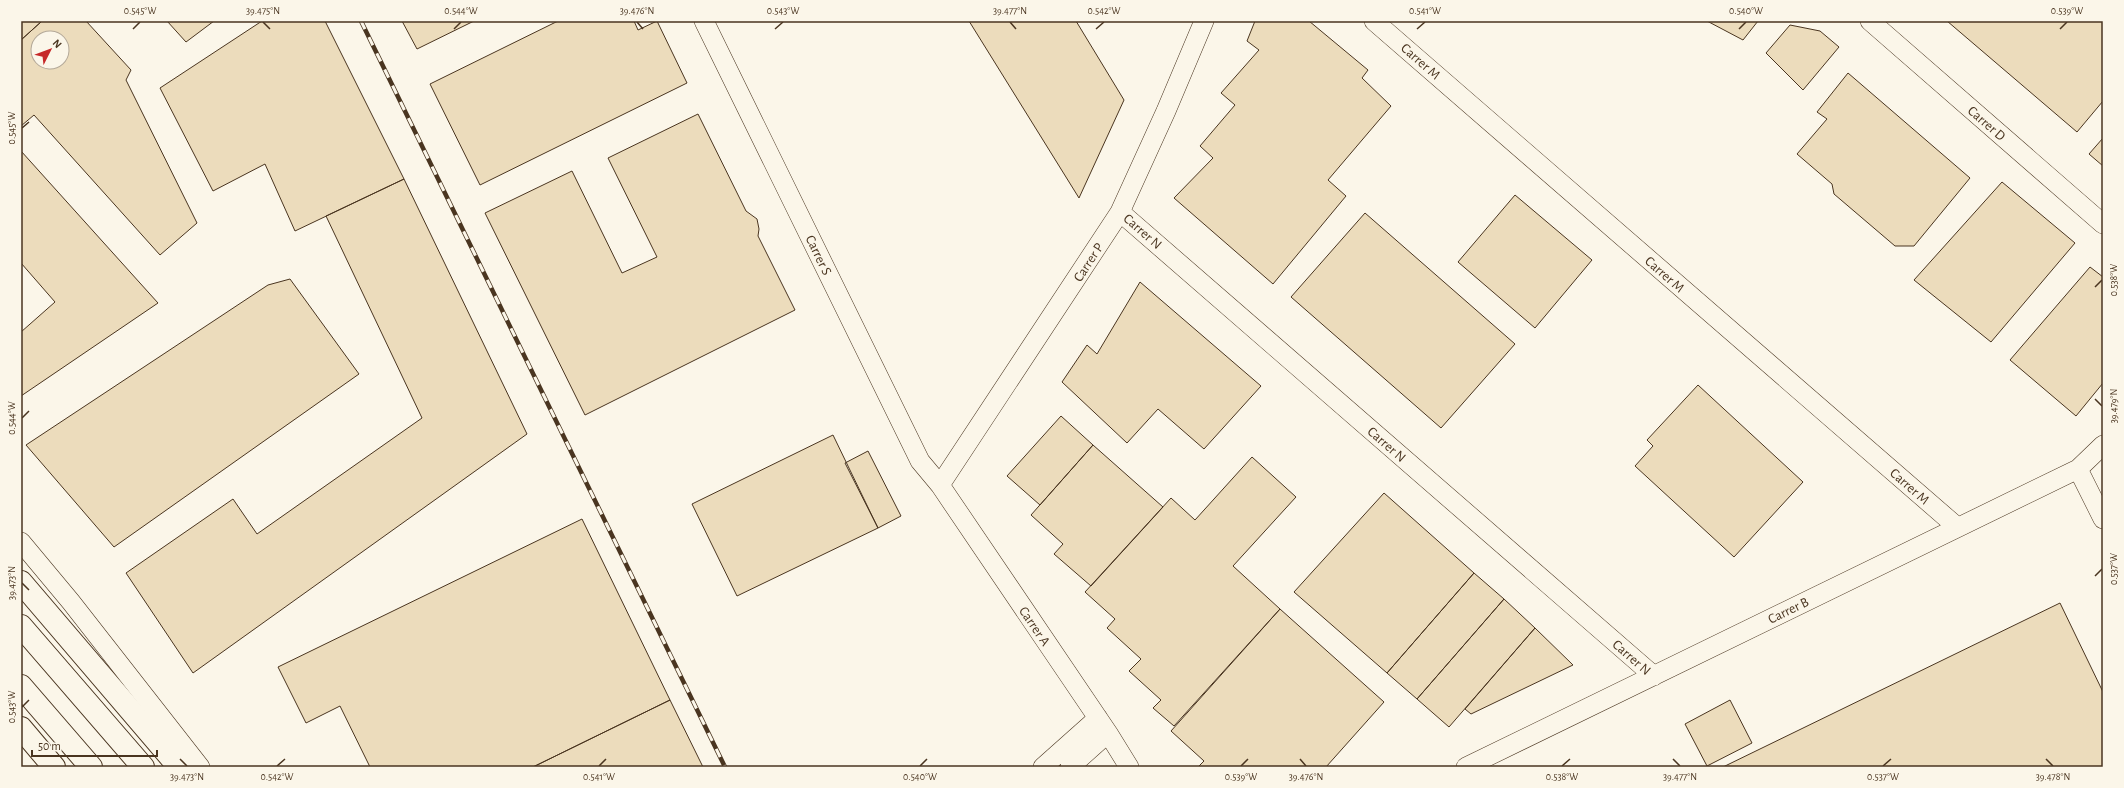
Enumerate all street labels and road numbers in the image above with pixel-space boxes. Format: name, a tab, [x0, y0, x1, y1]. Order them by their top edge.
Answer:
street label: Carrer M	[1398, 41, 1443, 82]
street label: Carrer D	[1965, 104, 2008, 144]
street label: Carrer N	[1121, 212, 1164, 252]
street label: Carrer S	[802, 233, 834, 278]
street label: Carrer P	[1071, 241, 1106, 284]
street label: Carrer M	[1642, 254, 1687, 295]
street label: Carrer N	[1365, 425, 1408, 465]
street label: Carrer M	[1887, 466, 1932, 507]
street label: Carrer B	[1766, 595, 1811, 627]
street label: Carrer A	[1016, 604, 1052, 649]
street label: Carrer N	[1610, 638, 1653, 678]

